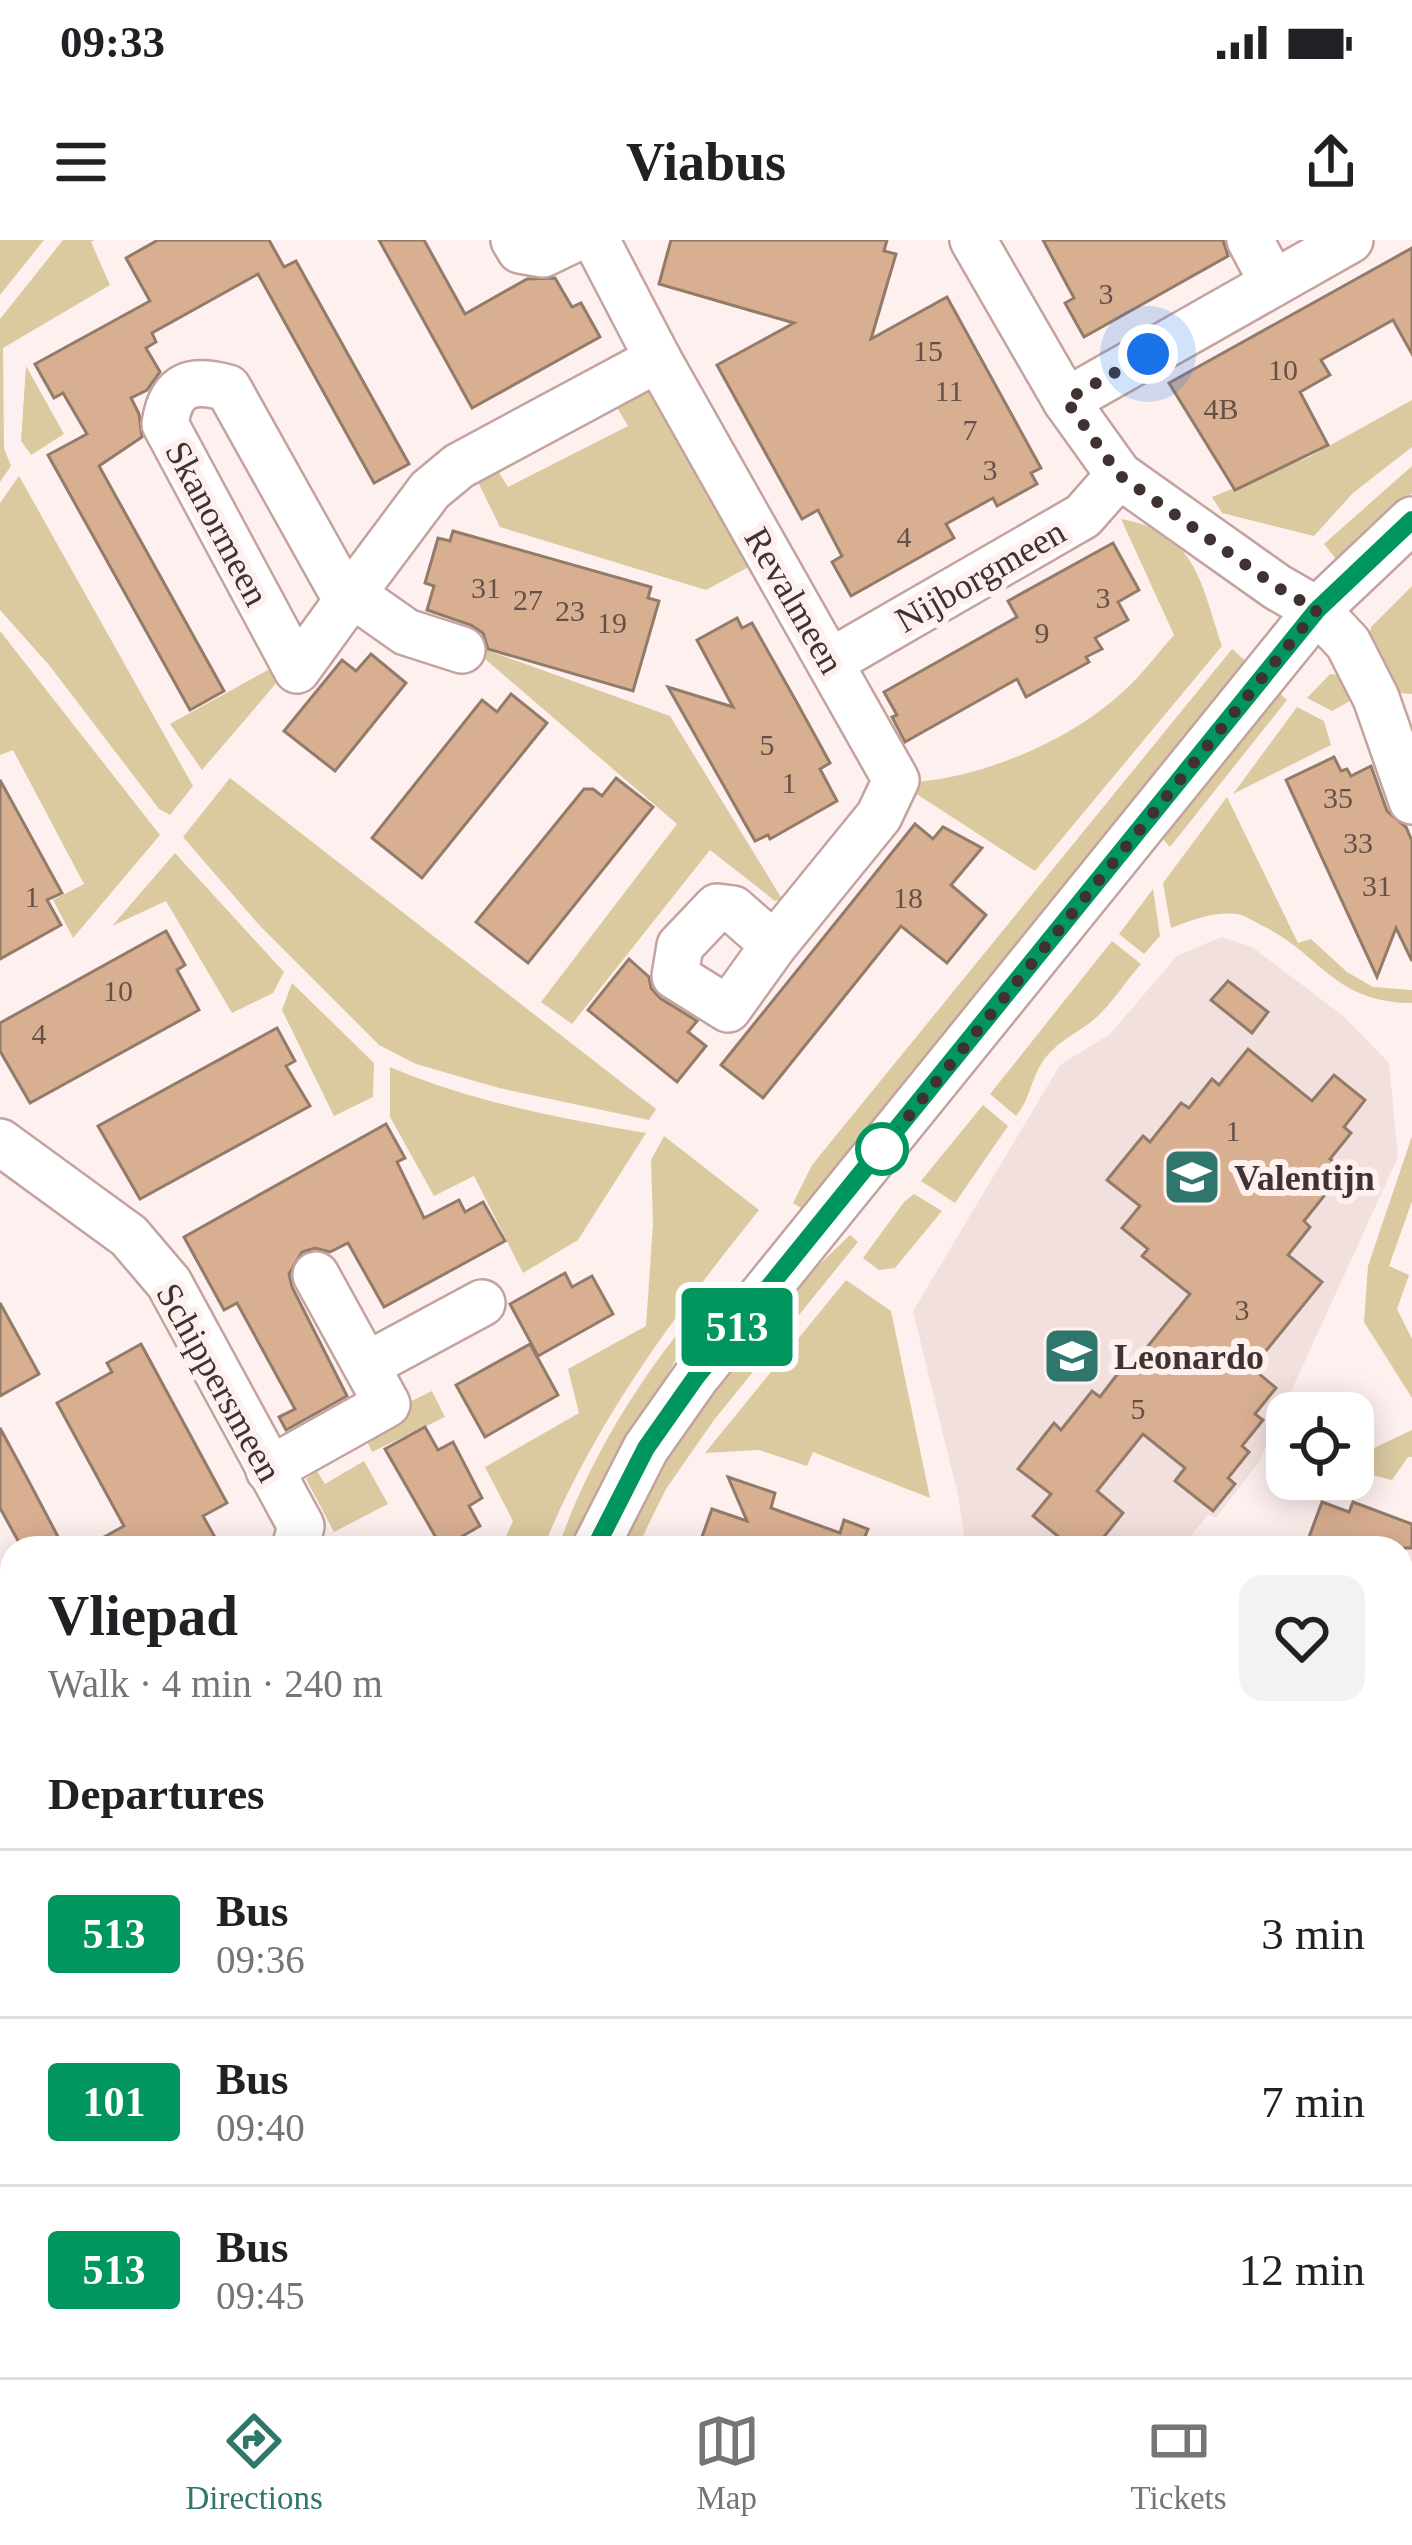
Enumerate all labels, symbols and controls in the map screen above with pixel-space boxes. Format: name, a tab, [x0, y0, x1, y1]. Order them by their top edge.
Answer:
text: 09:33	[60, 17, 165, 67]
icon: menu	[48, 129, 114, 195]
icon: share	[1298, 129, 1364, 195]
text: Viabus	[626, 132, 786, 192]
house number: 3	[1099, 277, 1114, 310]
your location	[1118, 324, 1178, 384]
house number: 15	[913, 334, 943, 367]
house number: 10	[1268, 353, 1298, 386]
house number: 11	[935, 374, 963, 407]
house number: 4B	[1203, 392, 1239, 425]
house number: 7	[963, 413, 978, 446]
street label: Skanormeen	[157, 435, 277, 612]
house number: 3	[983, 453, 998, 486]
street label: Nijborgmeen	[889, 511, 1072, 641]
street label: Revalmeen	[736, 520, 852, 681]
house number: 4	[897, 520, 912, 553]
house number: 31	[471, 571, 501, 604]
house number: 3	[1096, 581, 1111, 614]
house number: 27	[513, 583, 543, 616]
house number: 23	[555, 594, 585, 627]
house number: 19	[597, 606, 627, 639]
house number: 9	[1035, 616, 1050, 649]
house number: 5	[760, 728, 775, 761]
house number: 1	[782, 766, 797, 799]
house number: 35	[1323, 781, 1353, 814]
house number: 33	[1343, 826, 1373, 859]
house number: 31	[1362, 869, 1392, 902]
house number: 1	[25, 880, 40, 913]
house number: 18	[893, 881, 923, 914]
house number: 10	[103, 974, 133, 1007]
house number: 4	[32, 1017, 47, 1050]
house number: 1	[1226, 1114, 1241, 1147]
unlabelled marker	[857, 1124, 907, 1174]
school or university icon: Valentijn	[1161, 1146, 1223, 1208]
place label: Valentijn	[1234, 1158, 1375, 1198]
street label: Schippersmeen	[148, 1277, 290, 1488]
line badge: 513	[668, 1288, 806, 1366]
house number: 3	[1235, 1293, 1250, 1326]
text: 513	[706, 1304, 769, 1350]
school or university icon: Leonardo	[1041, 1325, 1103, 1387]
place label: Leonardo	[1114, 1337, 1264, 1377]
house number: 5	[1131, 1392, 1146, 1425]
map controls	[1266, 1392, 1374, 1500]
button: locate	[1266, 1392, 1374, 1500]
button: heart	[1239, 1575, 1365, 1701]
text: Vliepad	[48, 1584, 238, 1647]
text: Walk · 4 min · 240 m	[48, 1662, 383, 1705]
text: Departures	[48, 1769, 265, 1819]
text: Bus	[216, 1886, 289, 1936]
text: 3 min	[1261, 1909, 1365, 1959]
text: 513	[83, 1911, 146, 1957]
text: 09:36	[216, 1938, 305, 1981]
text: Bus	[216, 2054, 289, 2104]
text: 7 min	[1261, 2077, 1365, 2127]
text: 101	[83, 2079, 146, 2125]
text: 09:40	[216, 2106, 305, 2149]
text: Bus	[216, 2222, 289, 2272]
text: 12 min	[1239, 2245, 1365, 2295]
text: 513	[83, 2247, 146, 2293]
text: 09:45	[216, 2274, 305, 2317]
tab: Directions	[185, 2408, 323, 2517]
tab: Map	[694, 2408, 760, 2517]
tab: Tickets	[1131, 2408, 1227, 2517]

